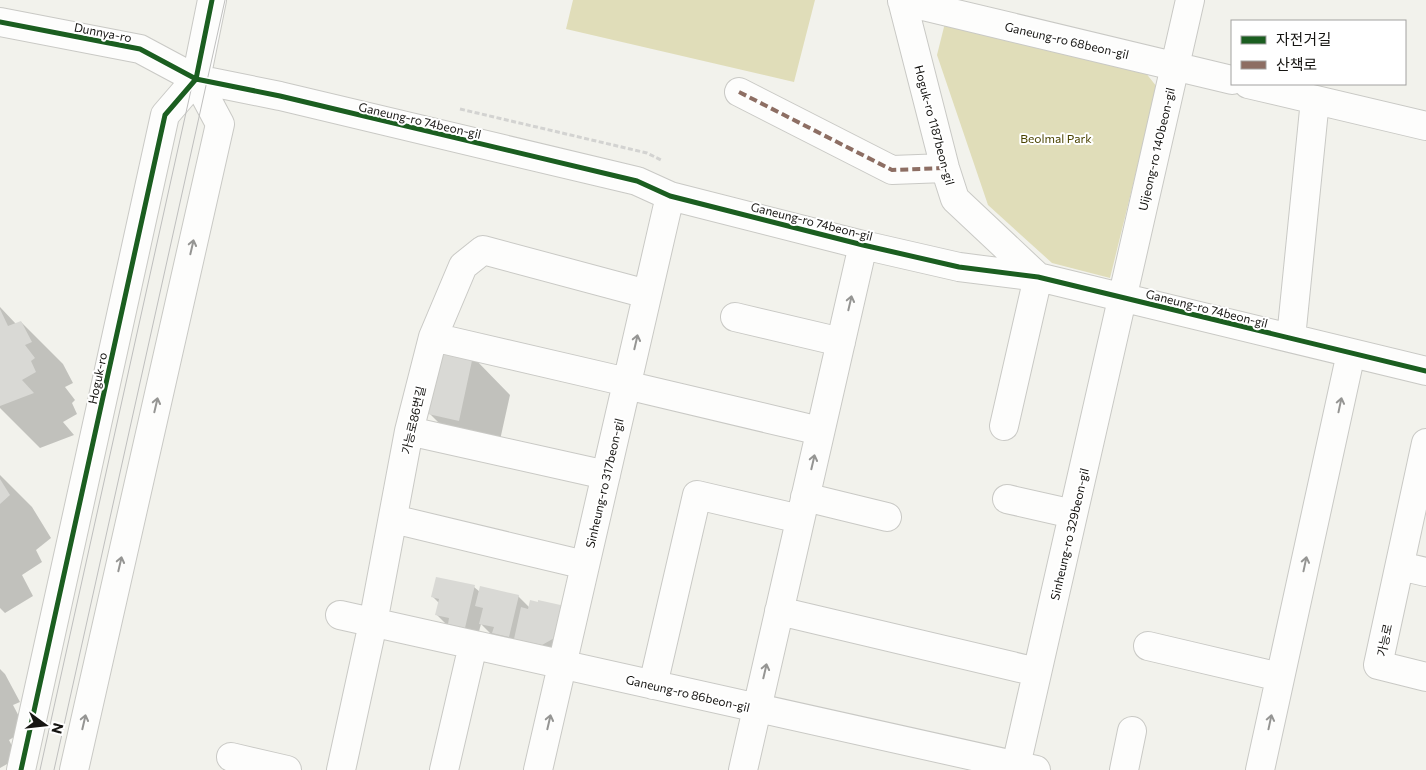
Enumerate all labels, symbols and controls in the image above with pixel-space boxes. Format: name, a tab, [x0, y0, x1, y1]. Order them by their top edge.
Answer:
street label: Ganeung-ro 68beon-gil	[1004, 19, 1130, 61]
street label: Dunnya-ro	[73, 20, 133, 44]
legend	[1231, 20, 1406, 85]
text: 자전거길	[1276, 30, 1331, 48]
text: 산책로	[1276, 55, 1317, 73]
street label: Hoguk-ro 1187beon-gil	[912, 63, 958, 187]
street label: Uijeong-ro 140beon-gil	[1135, 86, 1177, 212]
street label: Ganeung-ro 74beon-gil	[357, 99, 483, 141]
park label: Beolmal Park	[1020, 131, 1092, 145]
street label: Ganeung-ro 74beon-gil	[750, 199, 874, 243]
one-way arrow	[188, 239, 197, 255]
street label: Ganeung-ro 74beon-gil	[1145, 286, 1269, 330]
one-way arrow	[846, 296, 855, 312]
one-way arrow	[632, 335, 641, 351]
street label: Hoguk-ro	[85, 351, 109, 405]
street label: 가능로86번길	[398, 384, 428, 456]
one-way arrow	[1336, 397, 1345, 413]
one-way arrow	[152, 398, 161, 414]
street label: Sinheung-ro 317beon-gil	[582, 417, 626, 549]
one-way arrow	[809, 454, 818, 470]
street label: Sinheung-ro 329beon-gil	[1047, 467, 1091, 601]
one-way arrow	[116, 556, 125, 572]
one-way arrow	[1301, 556, 1310, 572]
street label: 가능로	[1374, 622, 1394, 658]
one-way arrow	[761, 664, 770, 680]
street label: Ganeung-ro 86beon-gil	[625, 672, 751, 714]
north arrow	[20, 700, 70, 750]
one-way arrow	[80, 715, 90, 731]
one-way arrow	[545, 715, 554, 731]
one-way arrow	[1266, 715, 1275, 731]
text: N	[48, 721, 68, 736]

